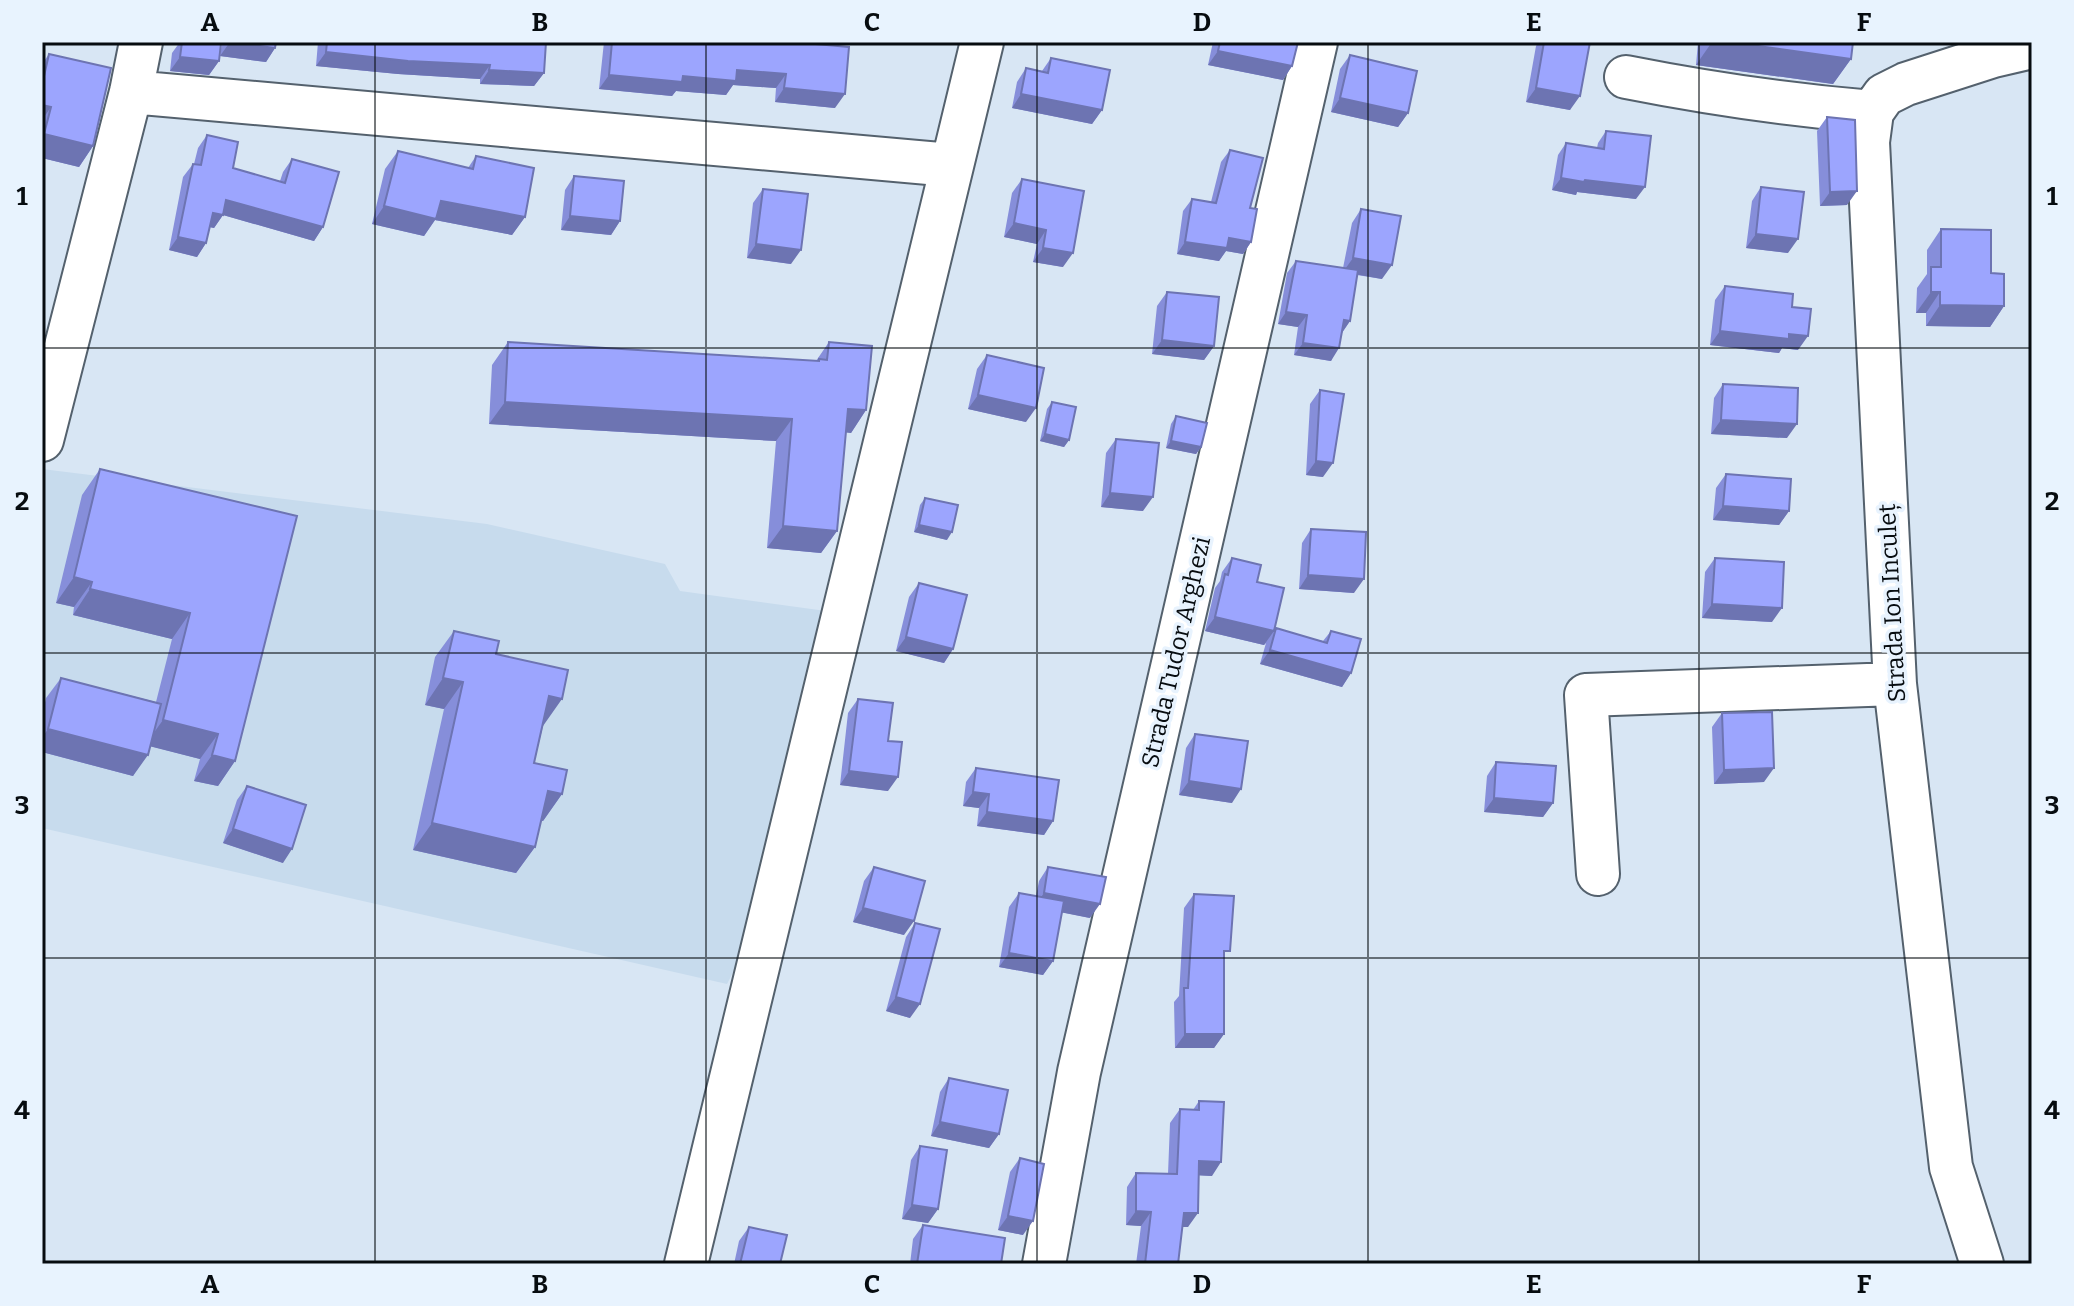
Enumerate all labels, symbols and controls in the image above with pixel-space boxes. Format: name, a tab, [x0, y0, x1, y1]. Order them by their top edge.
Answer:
text: A	[201, 7, 220, 38]
text: B	[532, 7, 548, 38]
text: C	[864, 7, 880, 38]
text: D	[1193, 7, 1211, 38]
text: E	[1526, 7, 1542, 38]
text: F	[1857, 7, 1872, 38]
text: 1	[16, 181, 28, 212]
text: 1	[2046, 181, 2058, 212]
text: 2	[15, 486, 29, 517]
text: 2	[2045, 486, 2059, 517]
street label: Strada Ion Inculeț	[1873, 503, 1912, 703]
street label: Strada Tudor Arghezi	[1136, 534, 1216, 770]
text: 3	[15, 790, 29, 821]
text: 3	[2045, 790, 2059, 821]
text: 4	[14, 1095, 30, 1126]
text: 4	[2044, 1095, 2060, 1126]
text: A	[201, 1269, 220, 1300]
text: B	[532, 1269, 548, 1300]
text: C	[864, 1269, 880, 1300]
text: D	[1193, 1269, 1211, 1300]
text: E	[1526, 1269, 1542, 1300]
text: F	[1857, 1269, 1872, 1300]

